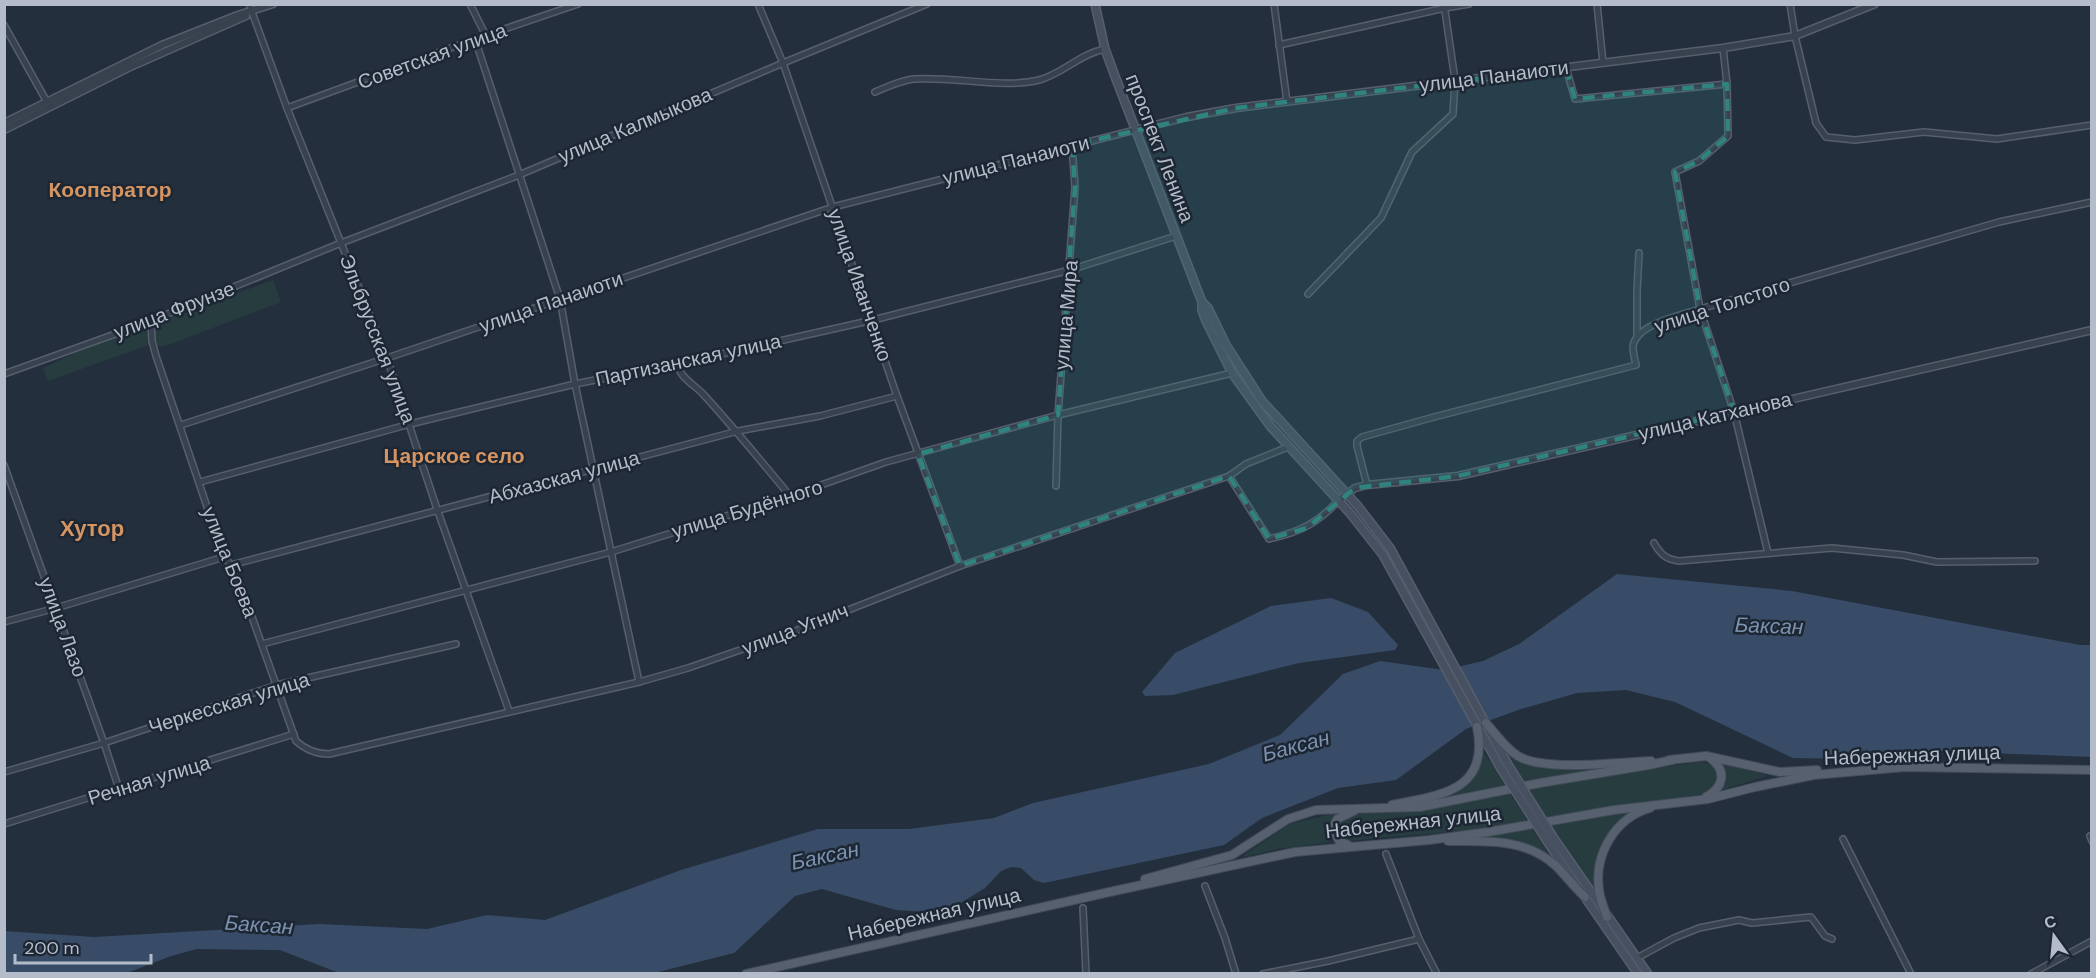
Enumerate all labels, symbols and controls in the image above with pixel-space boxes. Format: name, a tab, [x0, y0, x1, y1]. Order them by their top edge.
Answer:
street label: Советская улица	[354, 17, 511, 95]
street label: улица Панаиоти	[1418, 54, 1570, 98]
street label: проспект Ленина	[1120, 70, 1201, 227]
street label: улица Калмыкова	[554, 81, 717, 169]
street label: улица Панаиоти	[940, 129, 1092, 191]
district label: Кооператор	[48, 176, 172, 204]
street label: улица Иванченко	[822, 205, 898, 365]
street label: Эльбрусская улица	[334, 251, 423, 428]
street label: улица Мира	[1048, 258, 1084, 371]
street label: улица Панаиоти	[476, 265, 626, 339]
street label: улица Толстого	[1651, 271, 1793, 339]
street label: улица Фрунзе	[110, 275, 238, 345]
street label: Партизанская улица	[593, 327, 784, 392]
street label: улица Катханова	[1636, 386, 1795, 446]
district label: Царское село	[383, 442, 525, 470]
street label: Абхазская улица	[486, 444, 643, 510]
street label: улица Будённого	[668, 474, 826, 544]
street label: улица Боева	[196, 503, 264, 622]
district label: Хутор	[60, 514, 124, 543]
street label: улица Лазо	[33, 573, 93, 681]
street label: улица Угнич	[738, 597, 852, 661]
water label: Баксан	[1734, 611, 1804, 641]
street label: Черкесская улица	[145, 666, 314, 740]
water label: Баксан	[1259, 723, 1333, 768]
street label: Набережная улица	[1823, 739, 2002, 771]
street label: Речная улица	[85, 749, 214, 811]
street label: Набережная улица	[1324, 800, 1503, 844]
water label: Баксан	[788, 835, 862, 877]
street label: Набережная улица	[845, 881, 1024, 947]
north arrow	[2024, 906, 2084, 966]
water label: Баксан	[224, 909, 295, 941]
text: С	[2042, 910, 2059, 934]
scale bar	[15, 927, 152, 965]
text: 200 m	[24, 936, 80, 960]

